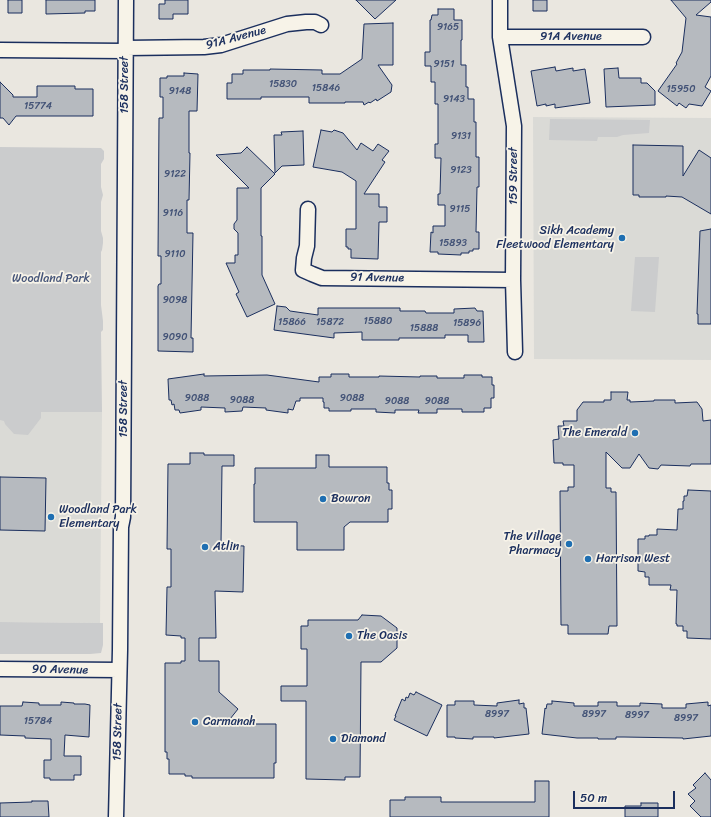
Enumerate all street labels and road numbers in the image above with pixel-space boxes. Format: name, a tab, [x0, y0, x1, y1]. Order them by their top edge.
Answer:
street label: 91A Avenue	[204, 23, 268, 53]
street label: 91A Avenue	[540, 30, 602, 44]
street label: 158 Street	[118, 56, 132, 114]
street label: 159 Street	[507, 147, 521, 205]
street label: 91 Avenue	[350, 270, 404, 286]
street label: 158 Street	[117, 380, 131, 438]
street label: 90 Avenue	[32, 662, 88, 678]
street label: 158 Street	[110, 703, 126, 761]

